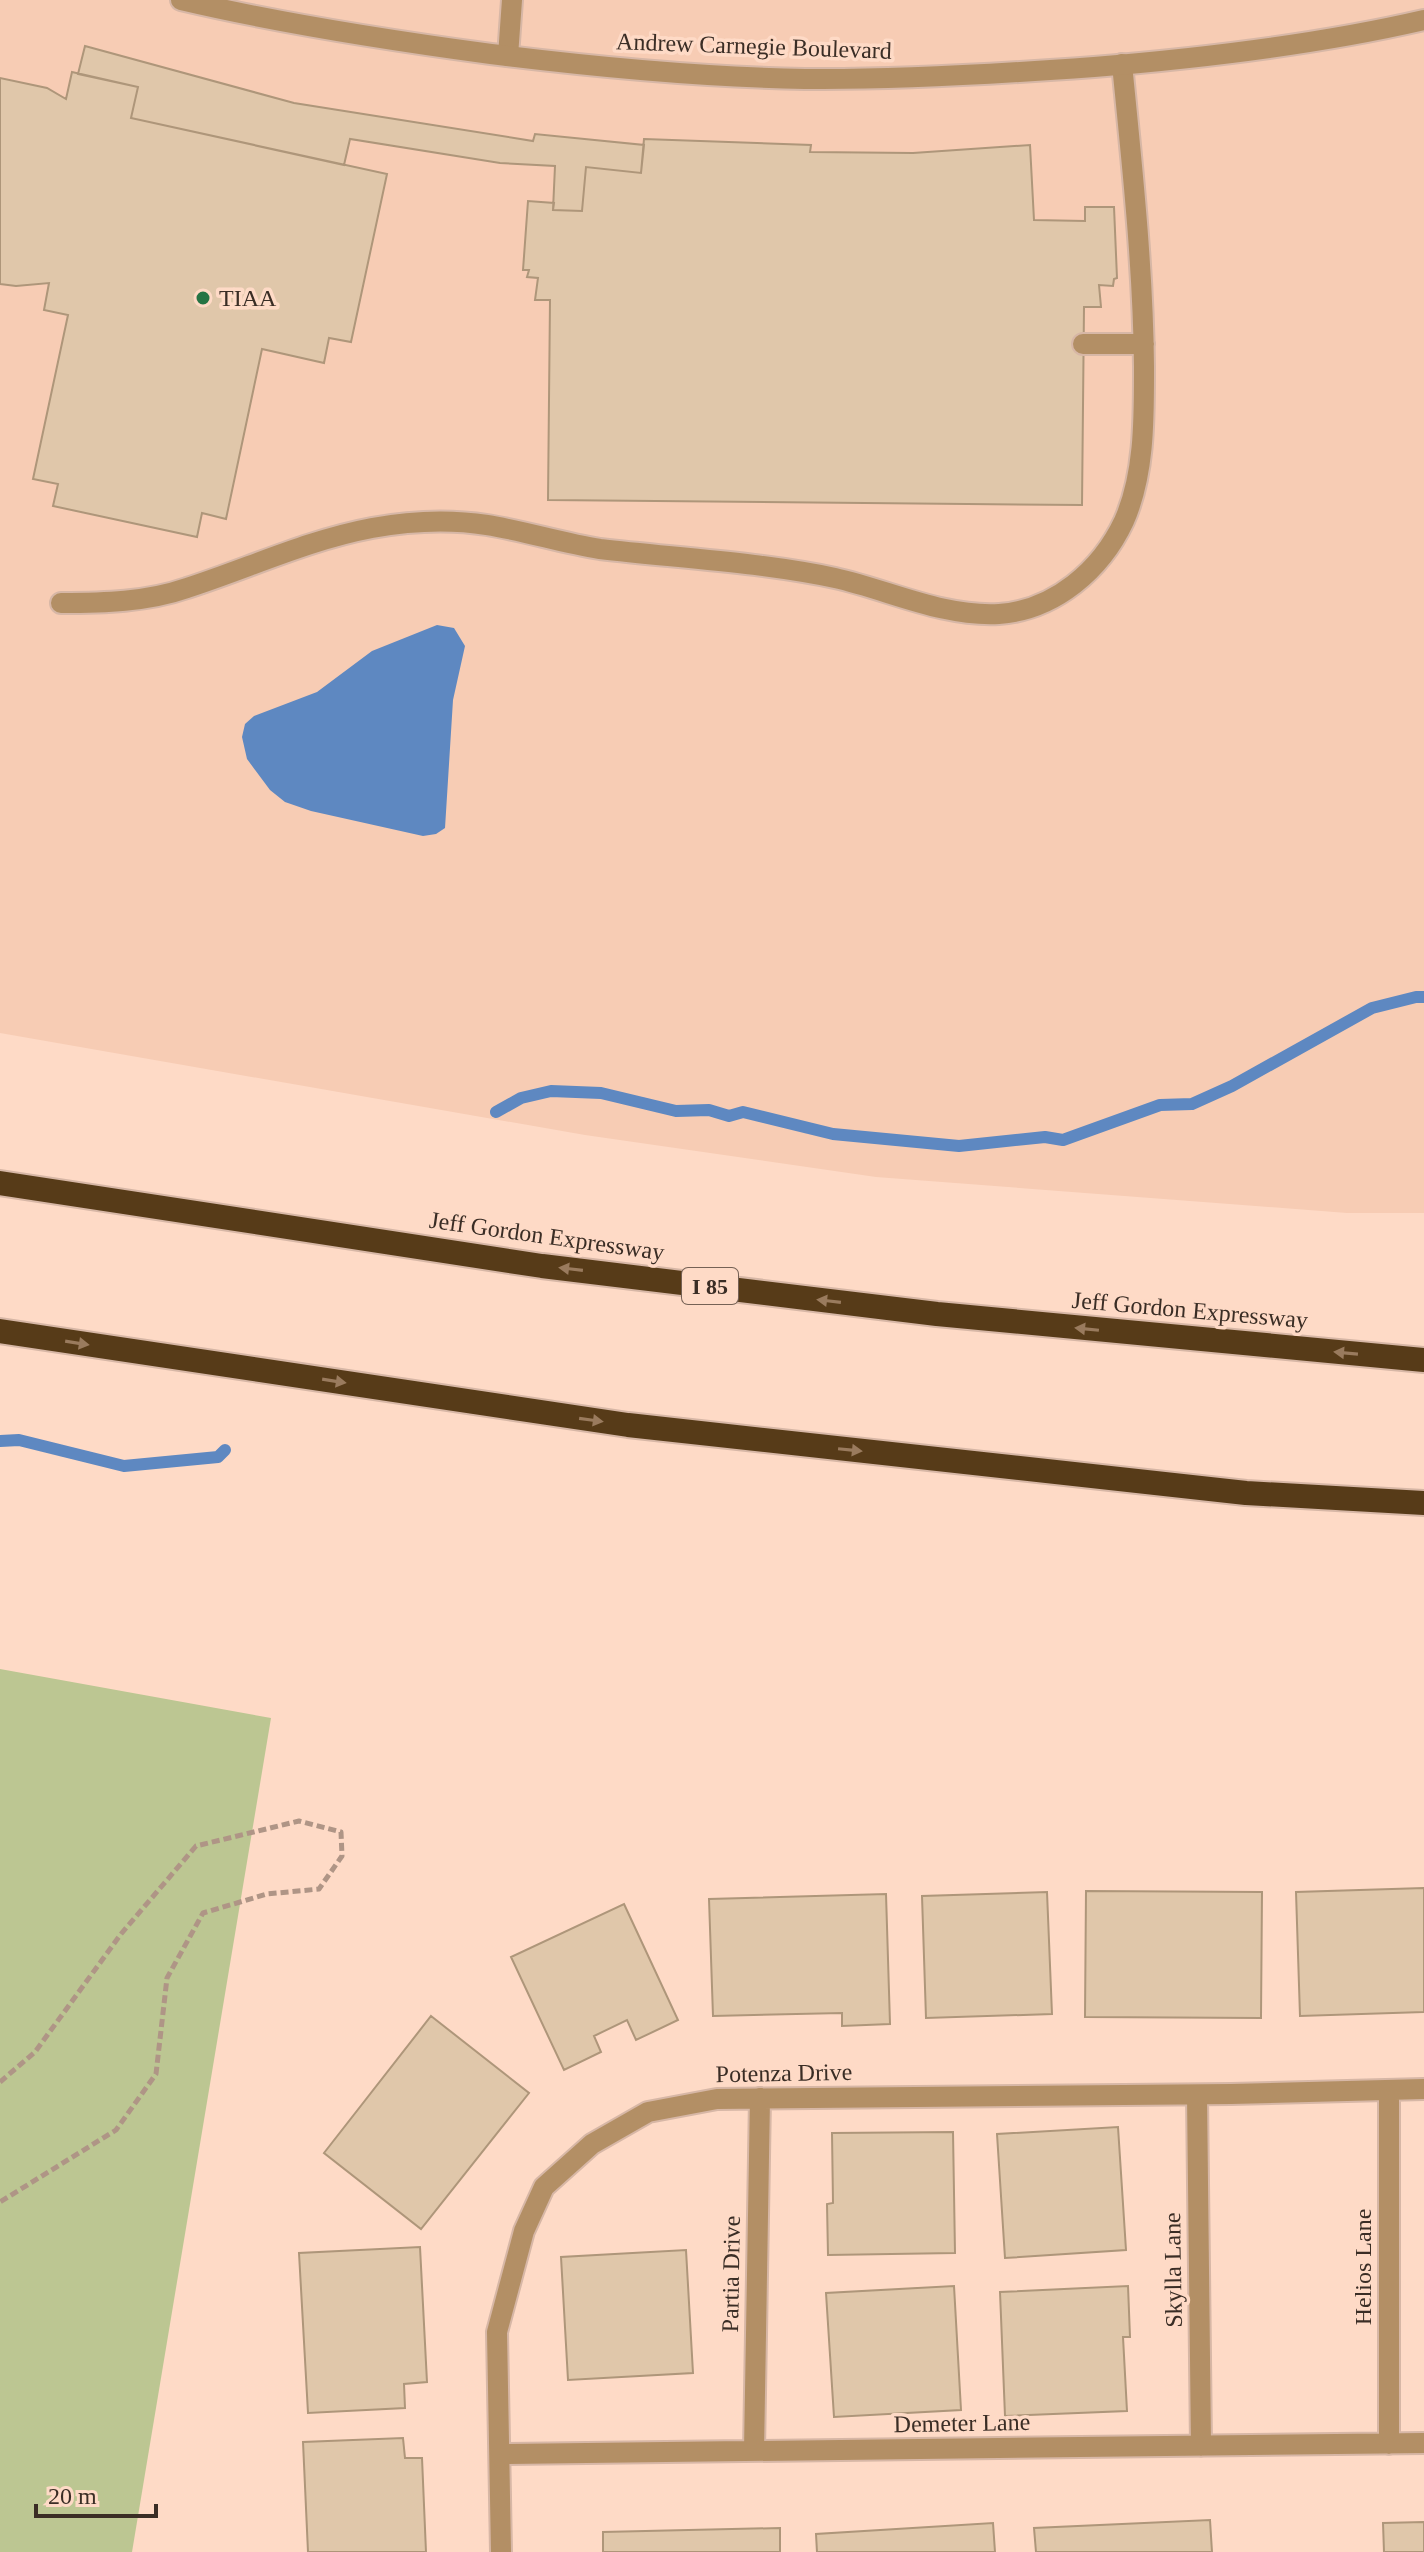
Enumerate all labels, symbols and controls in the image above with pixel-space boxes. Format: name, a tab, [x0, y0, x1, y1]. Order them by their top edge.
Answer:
street label: Andrew Carnegie Boulevard	[616, 28, 892, 64]
place label: TIAA	[219, 285, 277, 311]
marker: TIAA	[194, 289, 212, 307]
street label: Jeff Gordon Expressway	[428, 1207, 666, 1265]
one-way arrow	[558, 1263, 583, 1276]
road number: I 85	[682, 1268, 738, 1304]
street label: Jeff Gordon Expressway	[1071, 1287, 1309, 1333]
one-way arrow	[816, 1294, 841, 1307]
one-way arrow	[1074, 1322, 1099, 1335]
one-way arrow	[65, 1337, 90, 1350]
one-way arrow	[1333, 1346, 1358, 1359]
one-way arrow	[322, 1375, 347, 1388]
one-way arrow	[579, 1414, 604, 1427]
one-way arrow	[838, 1444, 863, 1457]
street label: Potenza Drive	[715, 2059, 853, 2087]
street label: Helios Lane	[1350, 2209, 1376, 2325]
street label: Skylla Lane	[1159, 2212, 1187, 2328]
street label: Partia Drive	[717, 2215, 745, 2333]
street label: Demeter Lane	[893, 2409, 1031, 2437]
scale bar	[36, 2468, 156, 2518]
text: 20 m	[48, 2483, 97, 2509]

